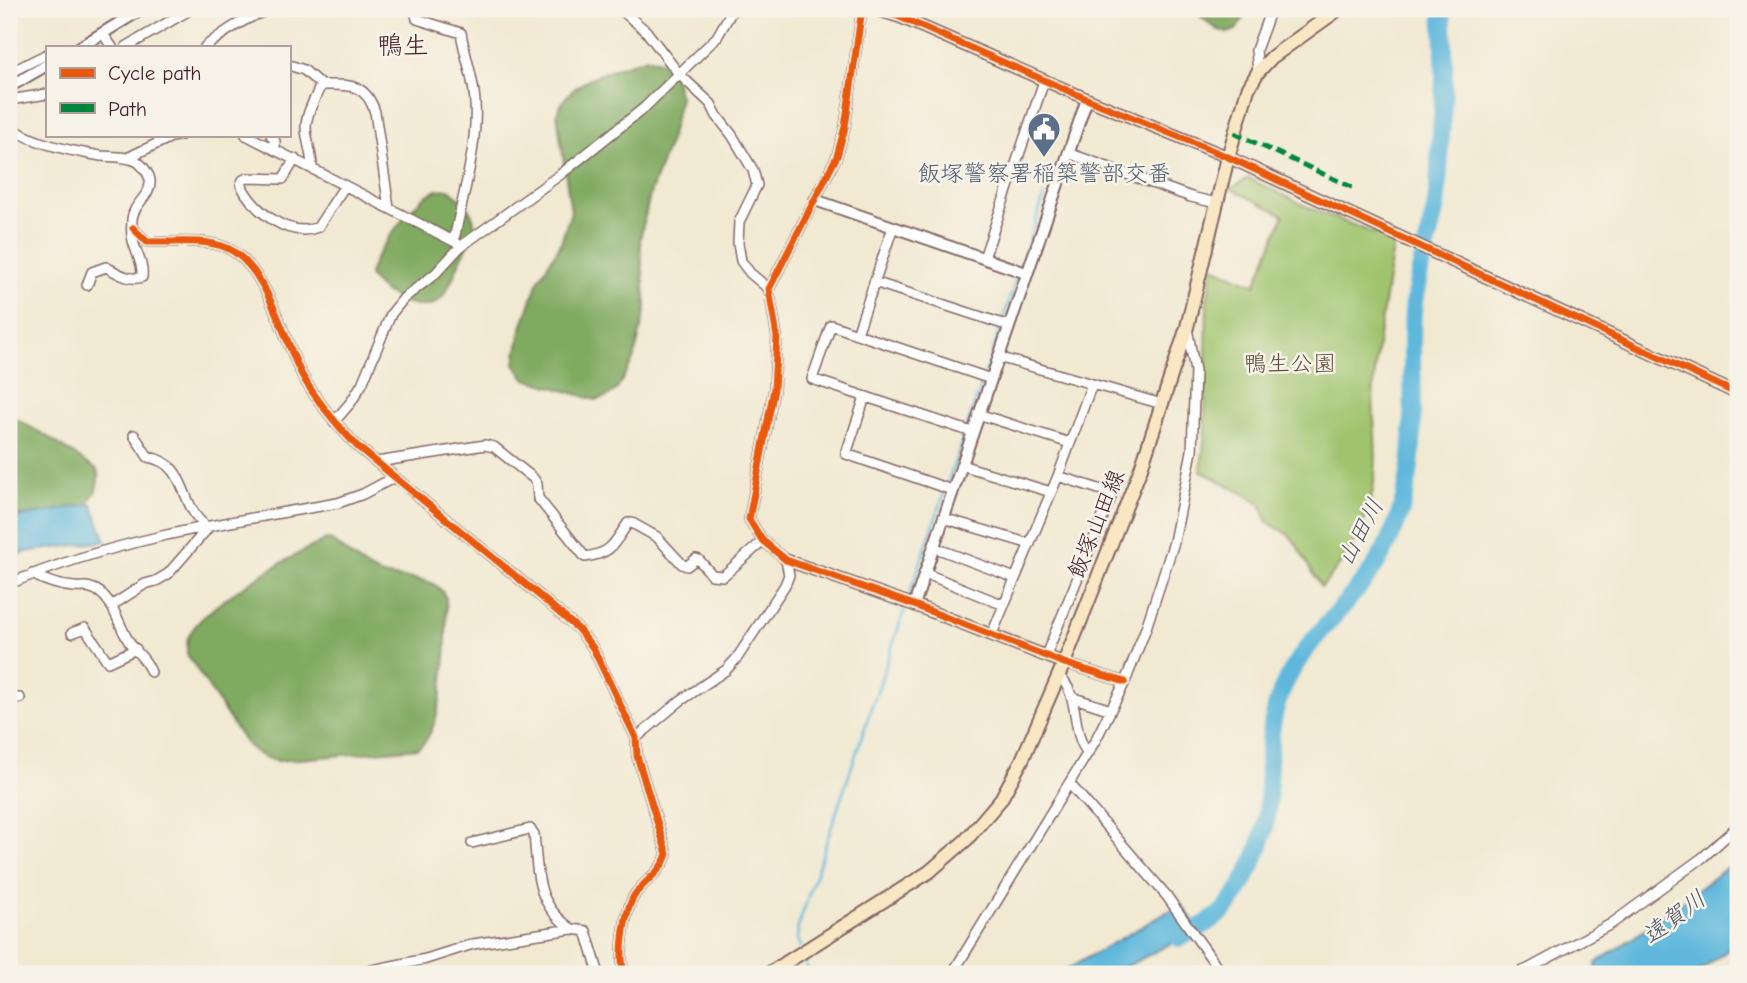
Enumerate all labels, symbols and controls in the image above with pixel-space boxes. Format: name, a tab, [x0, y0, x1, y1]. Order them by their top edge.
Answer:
district label: 鴨生	[377, 31, 429, 61]
legend	[46, 46, 290, 136]
text: Cycle path	[108, 61, 201, 85]
text: Path	[108, 97, 147, 121]
public building icon: 飯塚警察署稲築警部交番	[1025, 110, 1063, 159]
place label: 飯塚警察署稲築警部交番	[918, 160, 1171, 187]
park label: 鴨生公園	[1244, 350, 1336, 377]
street label: 飯塚山田線	[1062, 466, 1130, 582]
water label: 山田川	[1331, 494, 1389, 570]
water label: 遠賀川	[1637, 884, 1711, 950]

